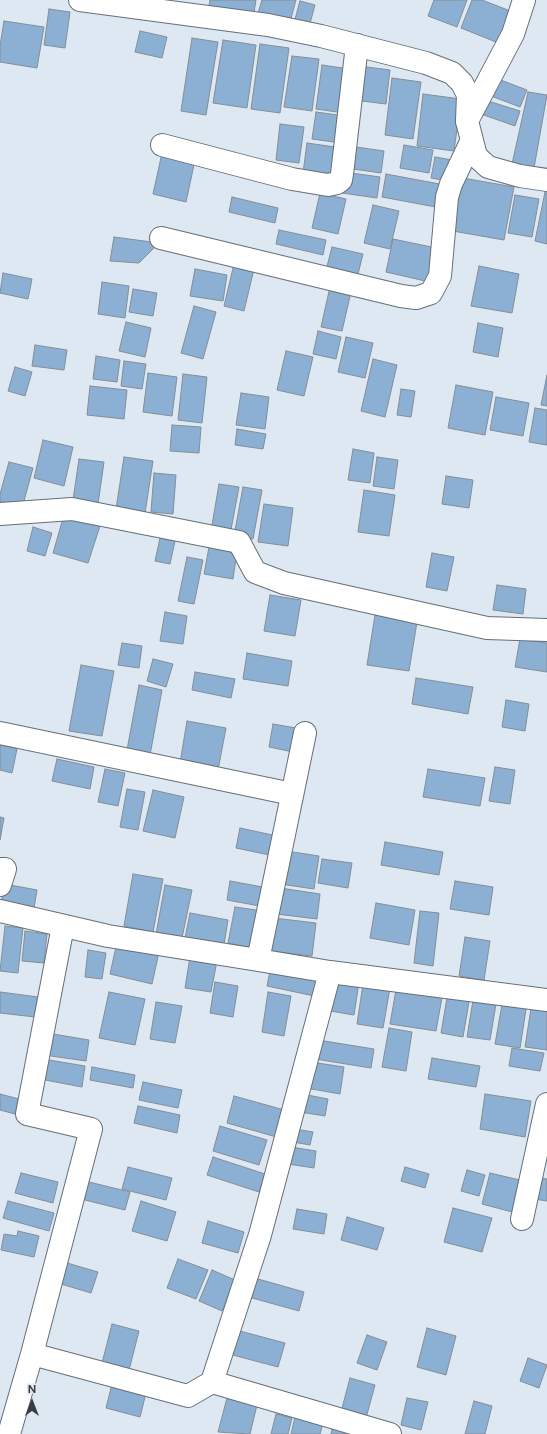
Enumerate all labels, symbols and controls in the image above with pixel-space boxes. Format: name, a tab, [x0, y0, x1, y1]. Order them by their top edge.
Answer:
north arrow	[12, 1382, 52, 1422]
text: N	[28, 1383, 36, 1396]

